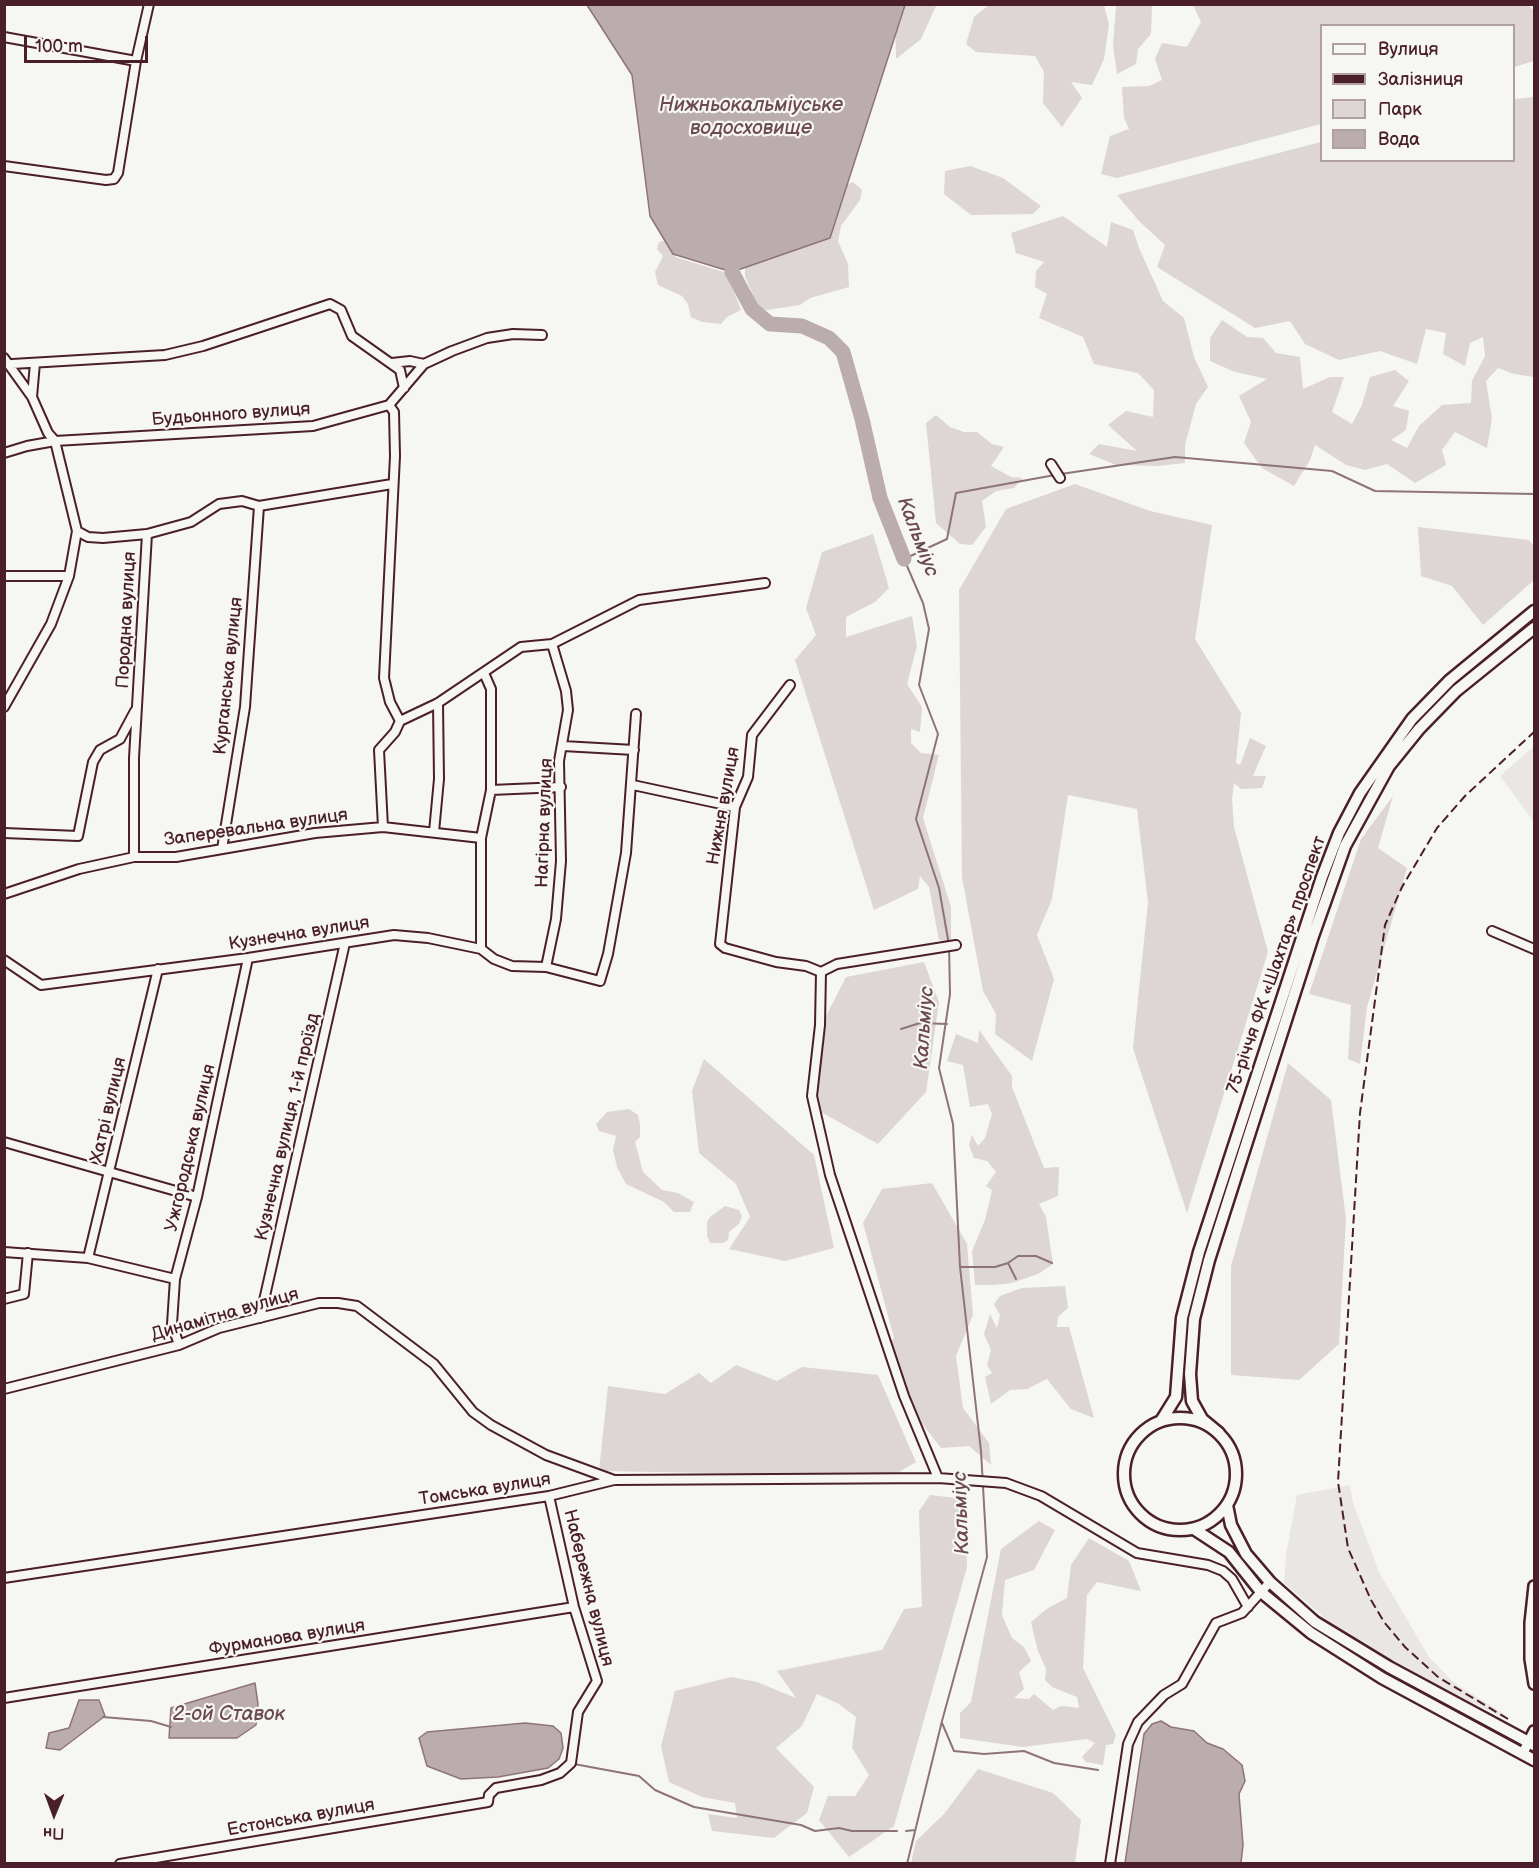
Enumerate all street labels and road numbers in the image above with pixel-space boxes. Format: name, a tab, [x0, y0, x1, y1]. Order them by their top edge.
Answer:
street label: Будьонного вулиця	[151, 399, 311, 431]
street label: Породна вулиця	[113, 551, 141, 689]
street label: Курганська вулиця	[210, 596, 248, 756]
street label: Нижня вулиця	[703, 745, 745, 867]
street label: Нагірна вулиця	[532, 758, 558, 888]
street label: Заперевальна вулиця	[163, 804, 349, 852]
street label: 75-річчя ФК «Шахтар» проспект	[1223, 833, 1331, 1097]
street label: Кузнечна вулиця	[227, 912, 371, 956]
street label: Кузнечна вулиця, 1-й проїзд	[251, 1011, 325, 1243]
street label: Хатрі вулиця	[86, 1055, 132, 1165]
street label: Ужгородська вулиця	[161, 1062, 221, 1234]
street label: Динамітна вулиця	[149, 1284, 301, 1346]
street label: Томська вулиця	[418, 1469, 552, 1511]
street label: Набережна вулиця	[558, 1507, 618, 1669]
street label: Фурманова вулиця	[207, 1615, 367, 1661]
street label: Естонська вулиця	[226, 1794, 376, 1842]

